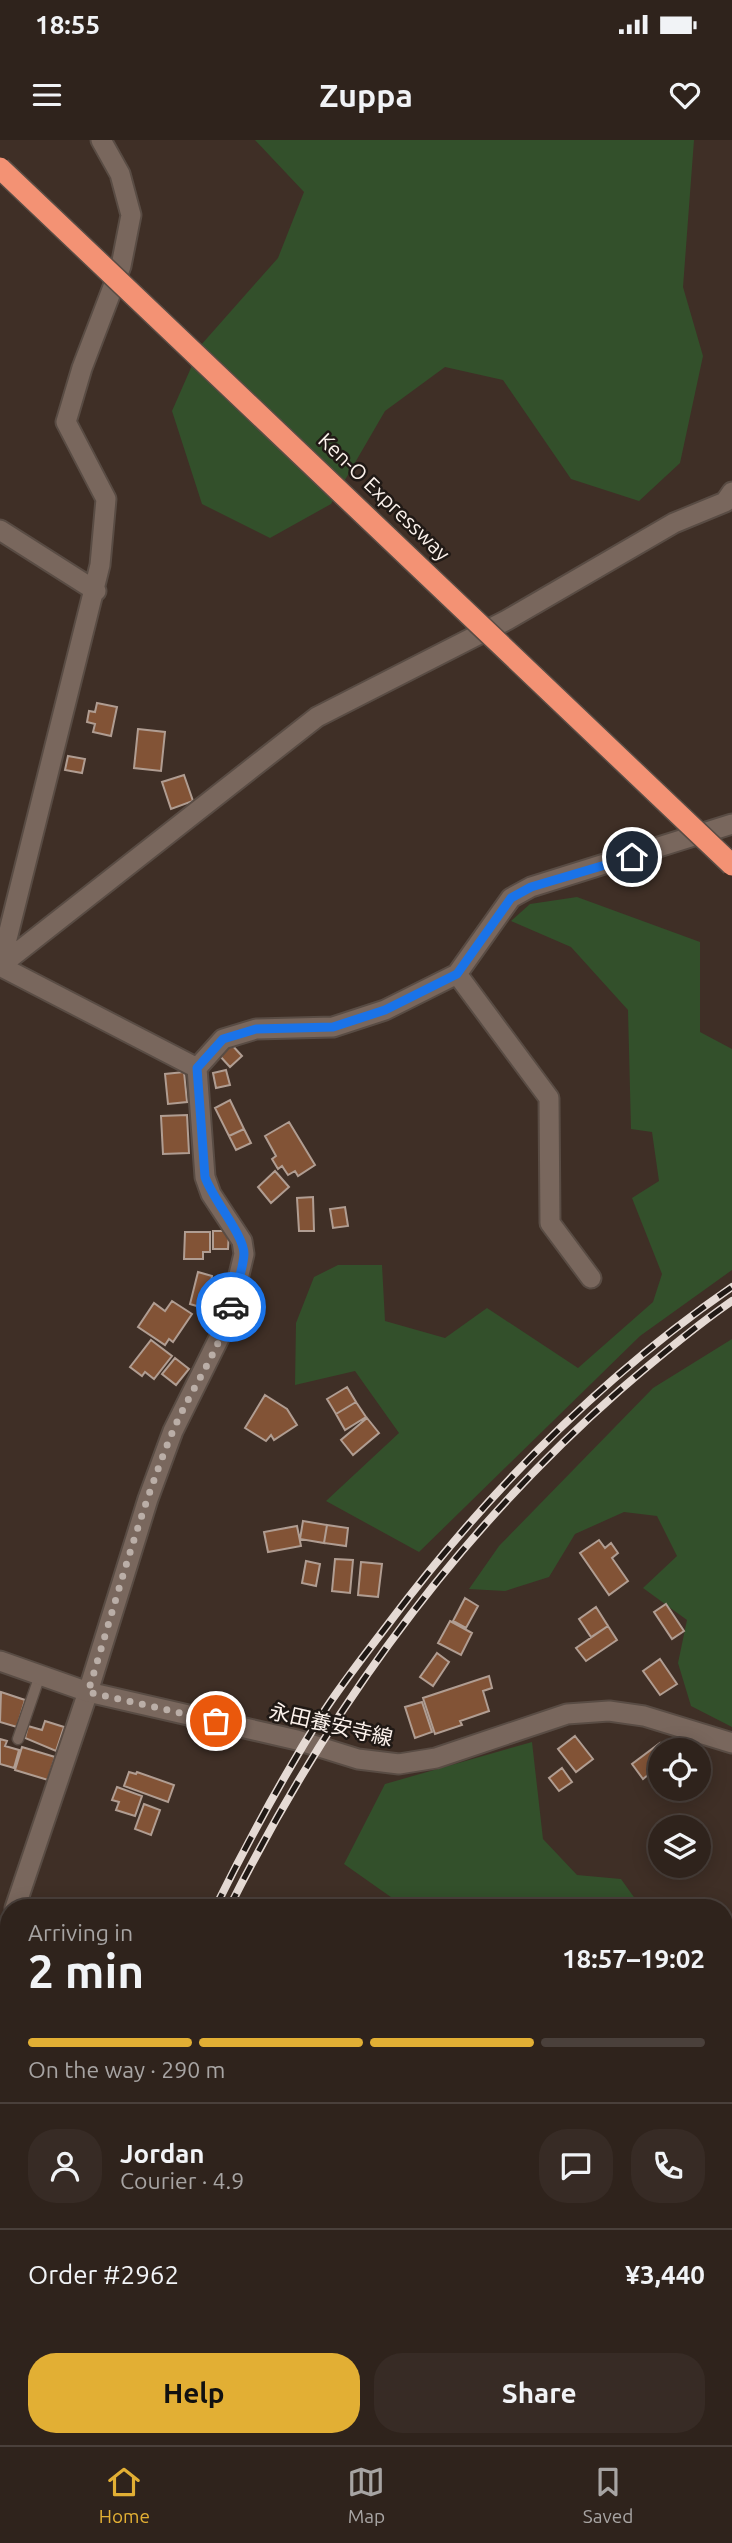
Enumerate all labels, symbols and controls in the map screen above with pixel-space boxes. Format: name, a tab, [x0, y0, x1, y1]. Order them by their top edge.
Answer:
text: 18:55	[35, 10, 100, 39]
icon: menu	[28, 76, 66, 114]
icon: heart	[666, 76, 704, 114]
text: Zuppa	[319, 77, 413, 113]
street label: Ken-O Expressway	[314, 428, 455, 565]
pin	[602, 827, 662, 887]
icon: home	[613, 838, 651, 876]
courier	[196, 1272, 266, 1342]
icon: car	[212, 1288, 250, 1326]
pin	[186, 1691, 246, 1751]
street label: 永田養安寺線	[267, 1698, 395, 1750]
icon: bag	[197, 1702, 235, 1740]
map controls	[648, 1738, 711, 1878]
button: locate	[648, 1738, 711, 1801]
button: layers	[648, 1815, 711, 1878]
text: Arriving in	[28, 1920, 133, 1945]
text: 18:57–19:02	[562, 1944, 705, 1973]
text: 2 min	[28, 1945, 144, 1997]
text: On the way · 290 m	[28, 2057, 225, 2082]
button: person	[28, 2129, 102, 2203]
button: chat	[539, 2129, 613, 2203]
button: phone	[631, 2129, 705, 2203]
text: Jordan	[120, 2139, 205, 2168]
text: Courier · 4.9	[120, 2168, 244, 2193]
text: Order #2962	[28, 2260, 179, 2289]
text: ¥3,440	[625, 2260, 705, 2289]
button: Help	[28, 2353, 360, 2433]
button: Share	[374, 2353, 705, 2433]
tab: Home	[99, 2463, 150, 2527]
tab: Map	[347, 2463, 385, 2527]
tab: Saved	[583, 2463, 633, 2527]

